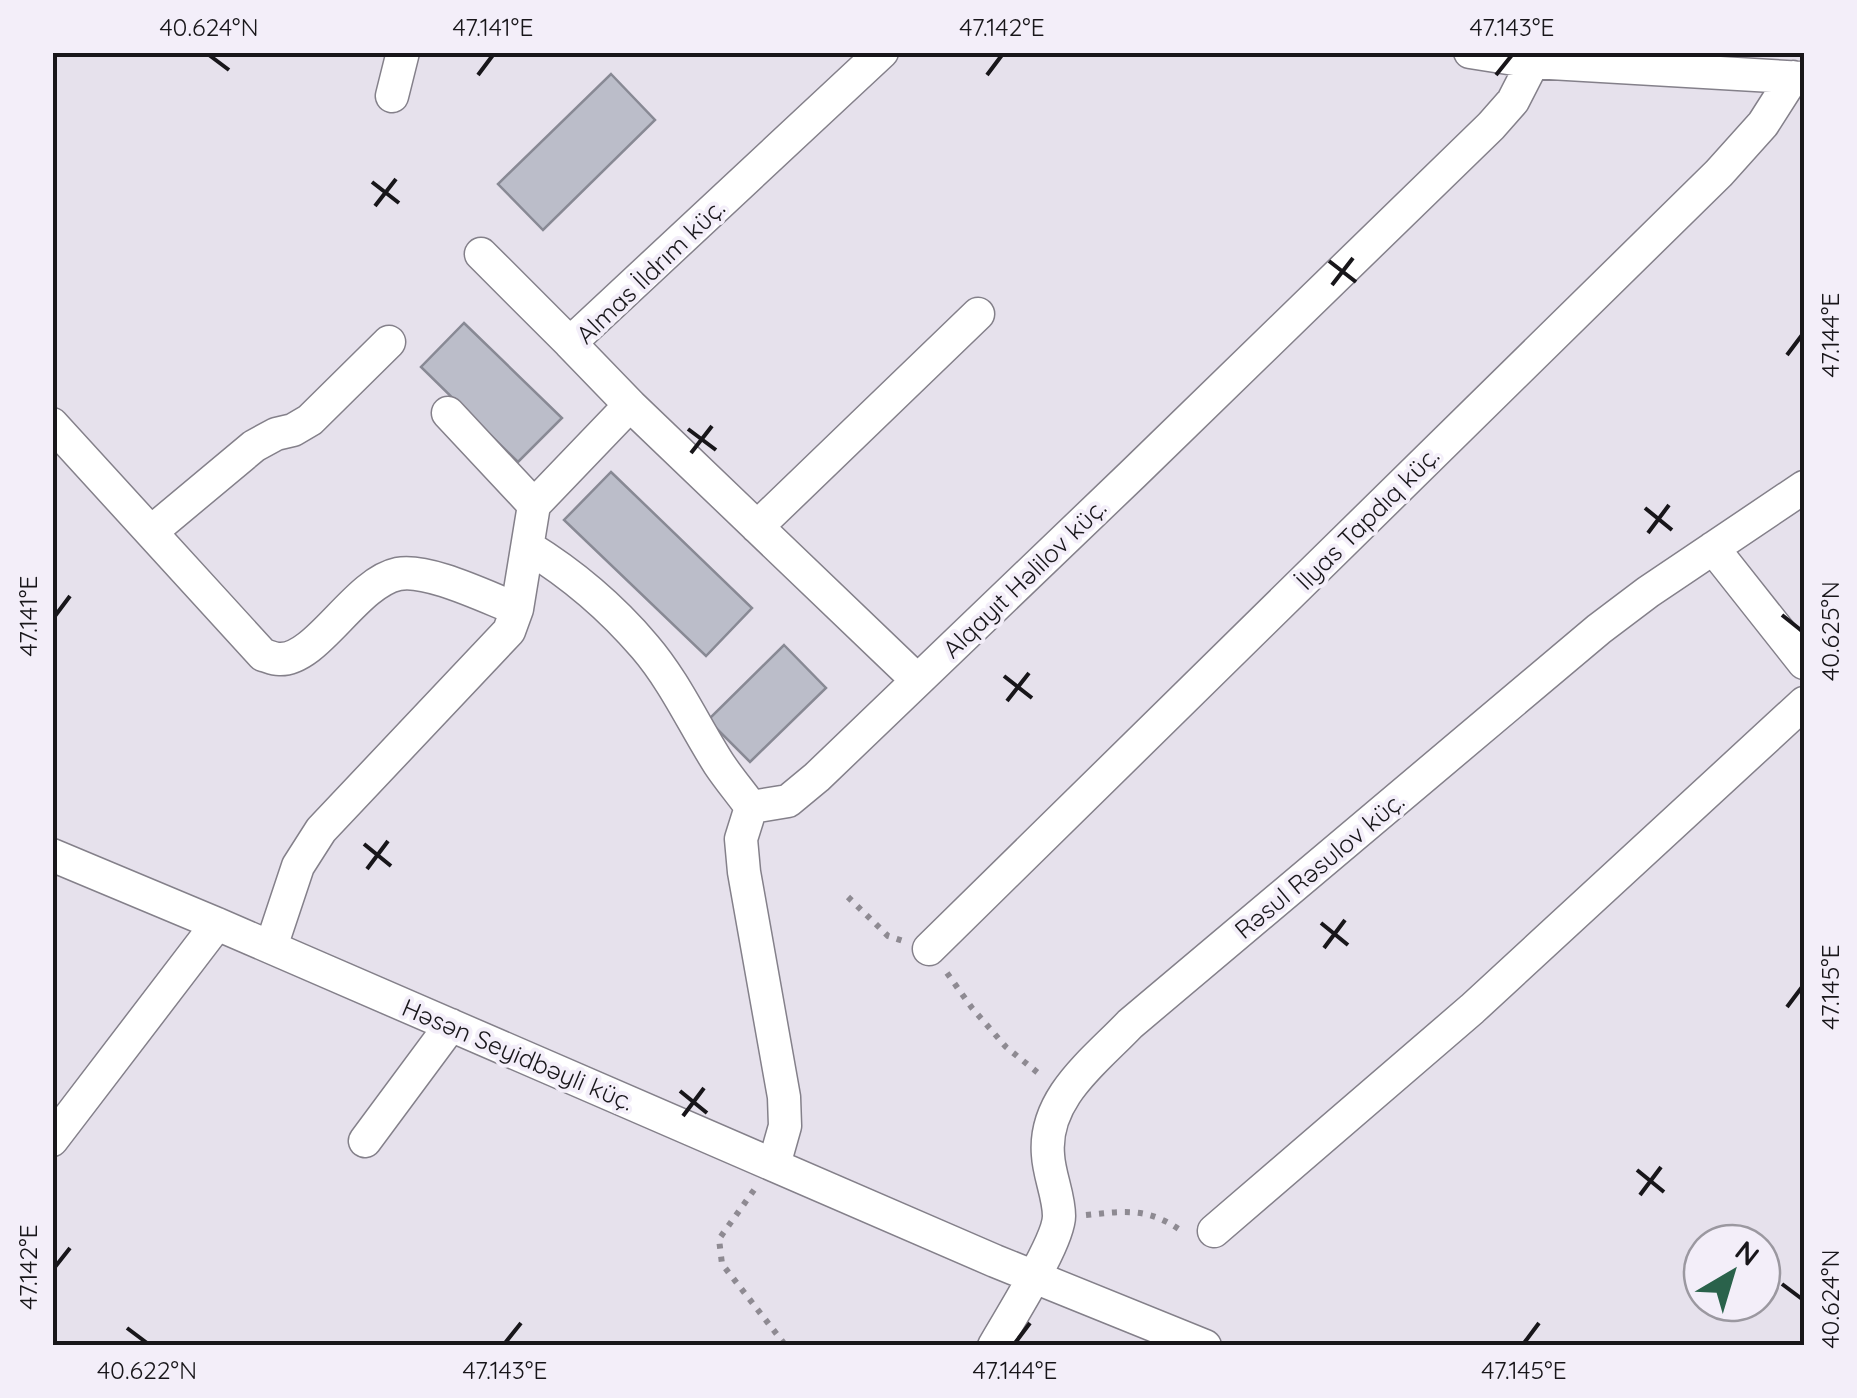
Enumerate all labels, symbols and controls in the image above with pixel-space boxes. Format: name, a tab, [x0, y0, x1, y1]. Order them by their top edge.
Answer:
text: 40.624°N	[159, 11, 259, 42]
text: 47.141°E	[453, 11, 533, 42]
text: 47.142°E	[959, 11, 1045, 42]
text: 47.143°E	[1470, 11, 1554, 42]
street label: Almas İldrım küç.	[569, 192, 731, 350]
text: 47.144°E	[1814, 293, 1845, 377]
street label: İlyas Tapdıq küç.	[1289, 440, 1445, 596]
street label: Alqayıt Həlilov küç.	[936, 492, 1112, 664]
text: 47.141°E	[12, 576, 43, 656]
text: 40.625°N	[1814, 581, 1845, 681]
street label: Rəsul Rəsulov küç.	[1228, 785, 1410, 945]
text: 47.145°E	[1814, 944, 1845, 1030]
street label: Həsən Seyidbəyli küç.	[398, 991, 638, 1117]
north arrow	[1682, 1223, 1782, 1323]
text: 47.142°E	[12, 1224, 43, 1310]
text: N	[1729, 1233, 1767, 1273]
text: 40.624°N	[1814, 1249, 1845, 1349]
text: 40.622°N	[97, 1354, 197, 1385]
text: 47.143°E	[463, 1354, 547, 1385]
text: 47.144°E	[973, 1354, 1057, 1385]
text: 47.145°E	[1481, 1354, 1567, 1385]

